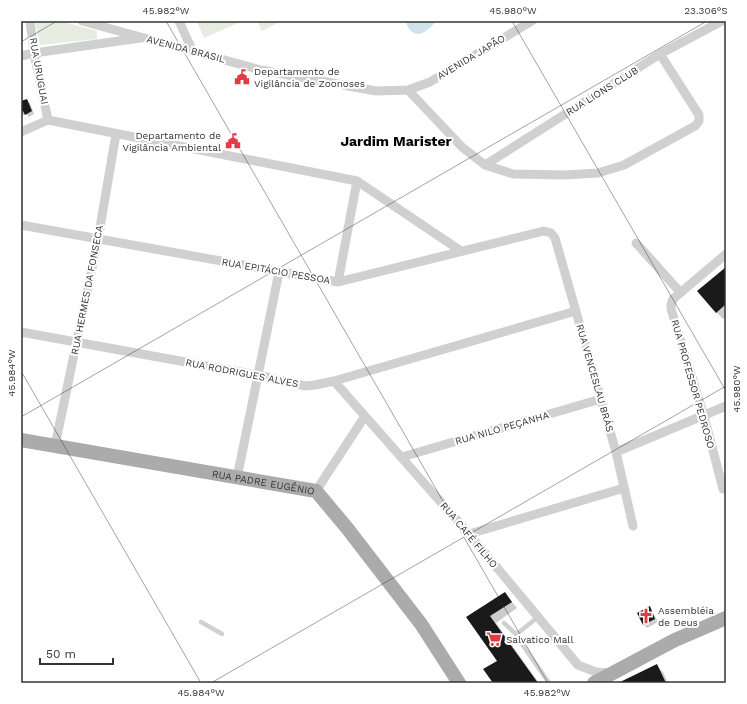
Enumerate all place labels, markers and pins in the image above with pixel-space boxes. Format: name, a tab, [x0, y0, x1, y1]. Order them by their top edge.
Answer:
place label: Departamento de Vigilância de Zoonoses	[254, 66, 365, 89]
public building icon: Departamento de Vigilância de Zoonoses	[233, 68, 251, 86]
place label: Departamento de Vigilância Ambiental	[122, 130, 221, 153]
public building icon: Departamento de Vigilância Ambiental	[224, 132, 242, 150]
place label: Assembléia de Deus	[658, 605, 714, 628]
church icon: Assembléia de Deus	[637, 607, 655, 625]
supermarket icon: Salvatico Mall	[485, 630, 503, 648]
place label: Salvatico Mall	[506, 634, 573, 645]

